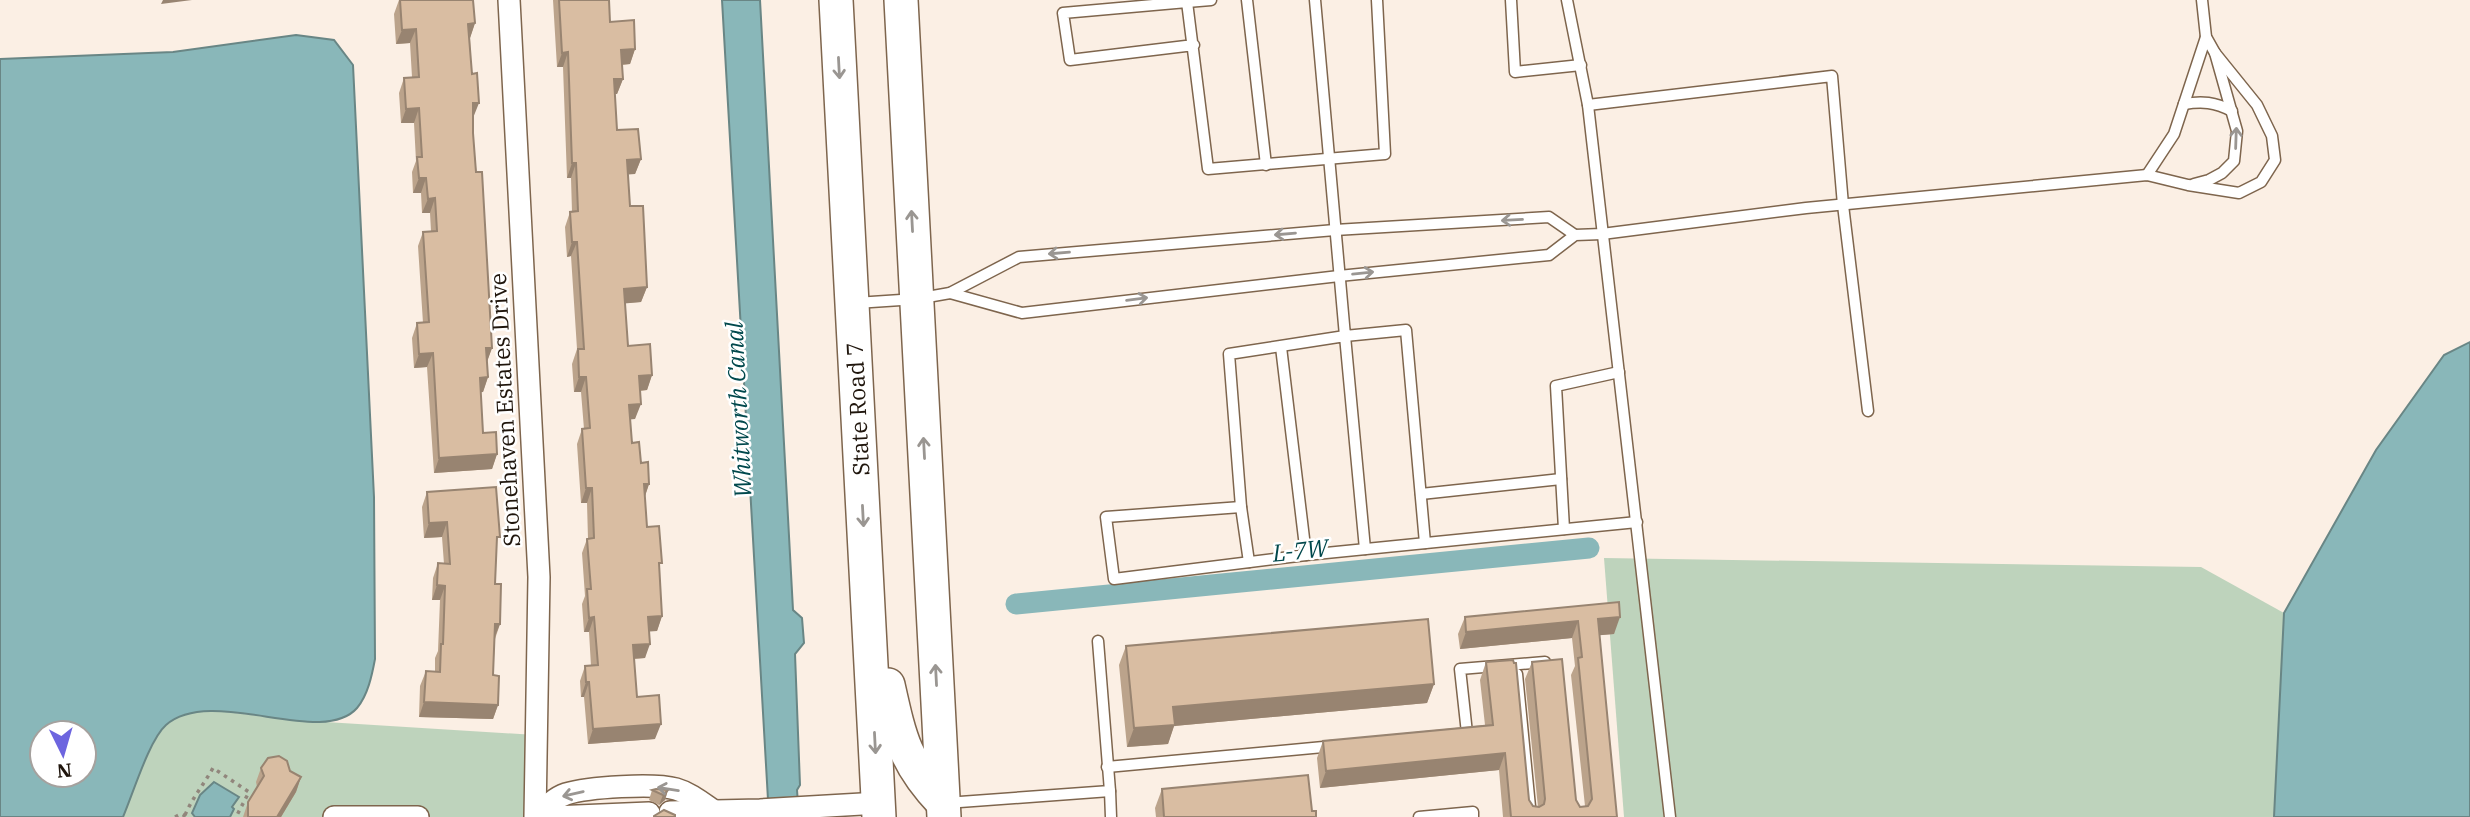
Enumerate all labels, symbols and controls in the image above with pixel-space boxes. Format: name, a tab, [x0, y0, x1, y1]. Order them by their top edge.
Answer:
one-way arrow	[833, 56, 846, 79]
one-way arrow	[2229, 127, 2242, 150]
one-way arrow	[905, 210, 918, 233]
one-way arrow	[1501, 213, 1524, 226]
one-way arrow	[1275, 228, 1297, 241]
one-way arrow	[1048, 247, 1071, 260]
one-way arrow	[1351, 266, 1374, 279]
street label: Stonehaven Estates Drive	[482, 272, 526, 548]
one-way arrow	[1125, 293, 1148, 306]
water label: Whitworth Canal	[717, 320, 759, 499]
street label: State Road 7	[839, 341, 875, 477]
one-way arrow	[917, 438, 930, 460]
one-way arrow	[856, 504, 869, 527]
water label: L-7W	[1270, 531, 1332, 569]
one-way arrow	[930, 664, 943, 687]
north arrow	[28, 719, 98, 789]
one-way arrow	[869, 731, 882, 754]
text: N	[56, 758, 73, 784]
one-way arrow	[657, 782, 680, 795]
one-way arrow	[562, 788, 584, 801]

